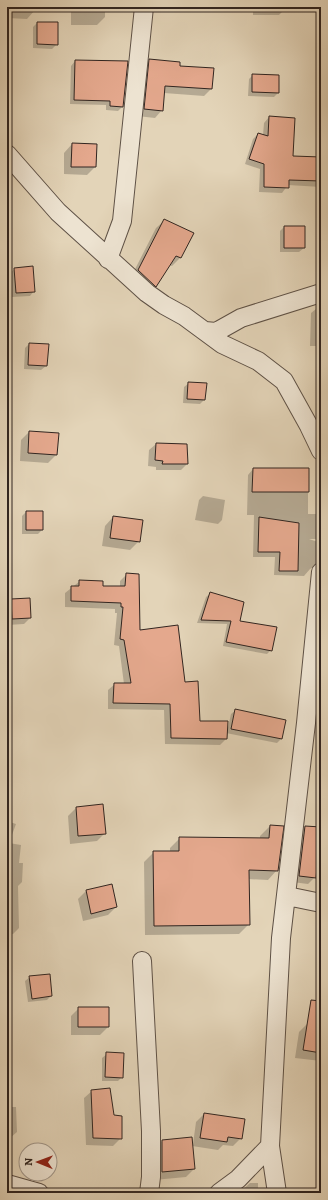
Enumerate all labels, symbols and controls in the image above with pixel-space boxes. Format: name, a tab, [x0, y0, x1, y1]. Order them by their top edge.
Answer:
north arrow	[18, 1142, 58, 1182]
text: N	[21, 1158, 36, 1166]

